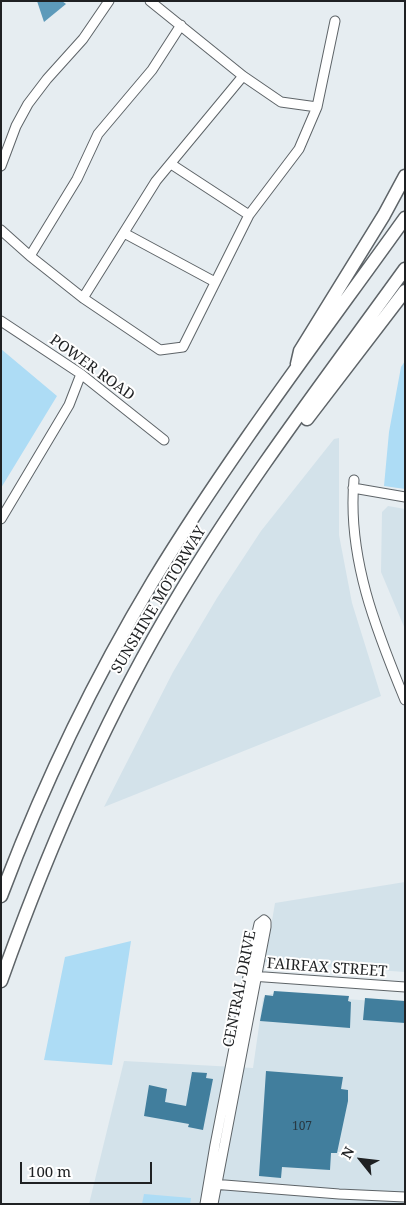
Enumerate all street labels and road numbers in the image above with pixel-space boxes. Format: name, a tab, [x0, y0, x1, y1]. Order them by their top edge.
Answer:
street label: POWER ROAD	[46, 331, 138, 405]
street label: SUNSHINE MOTORWAY	[108, 523, 210, 677]
street label: CENTRAL DRIVE	[220, 929, 260, 1049]
street label: FAIRFAX STREET	[266, 955, 388, 981]

